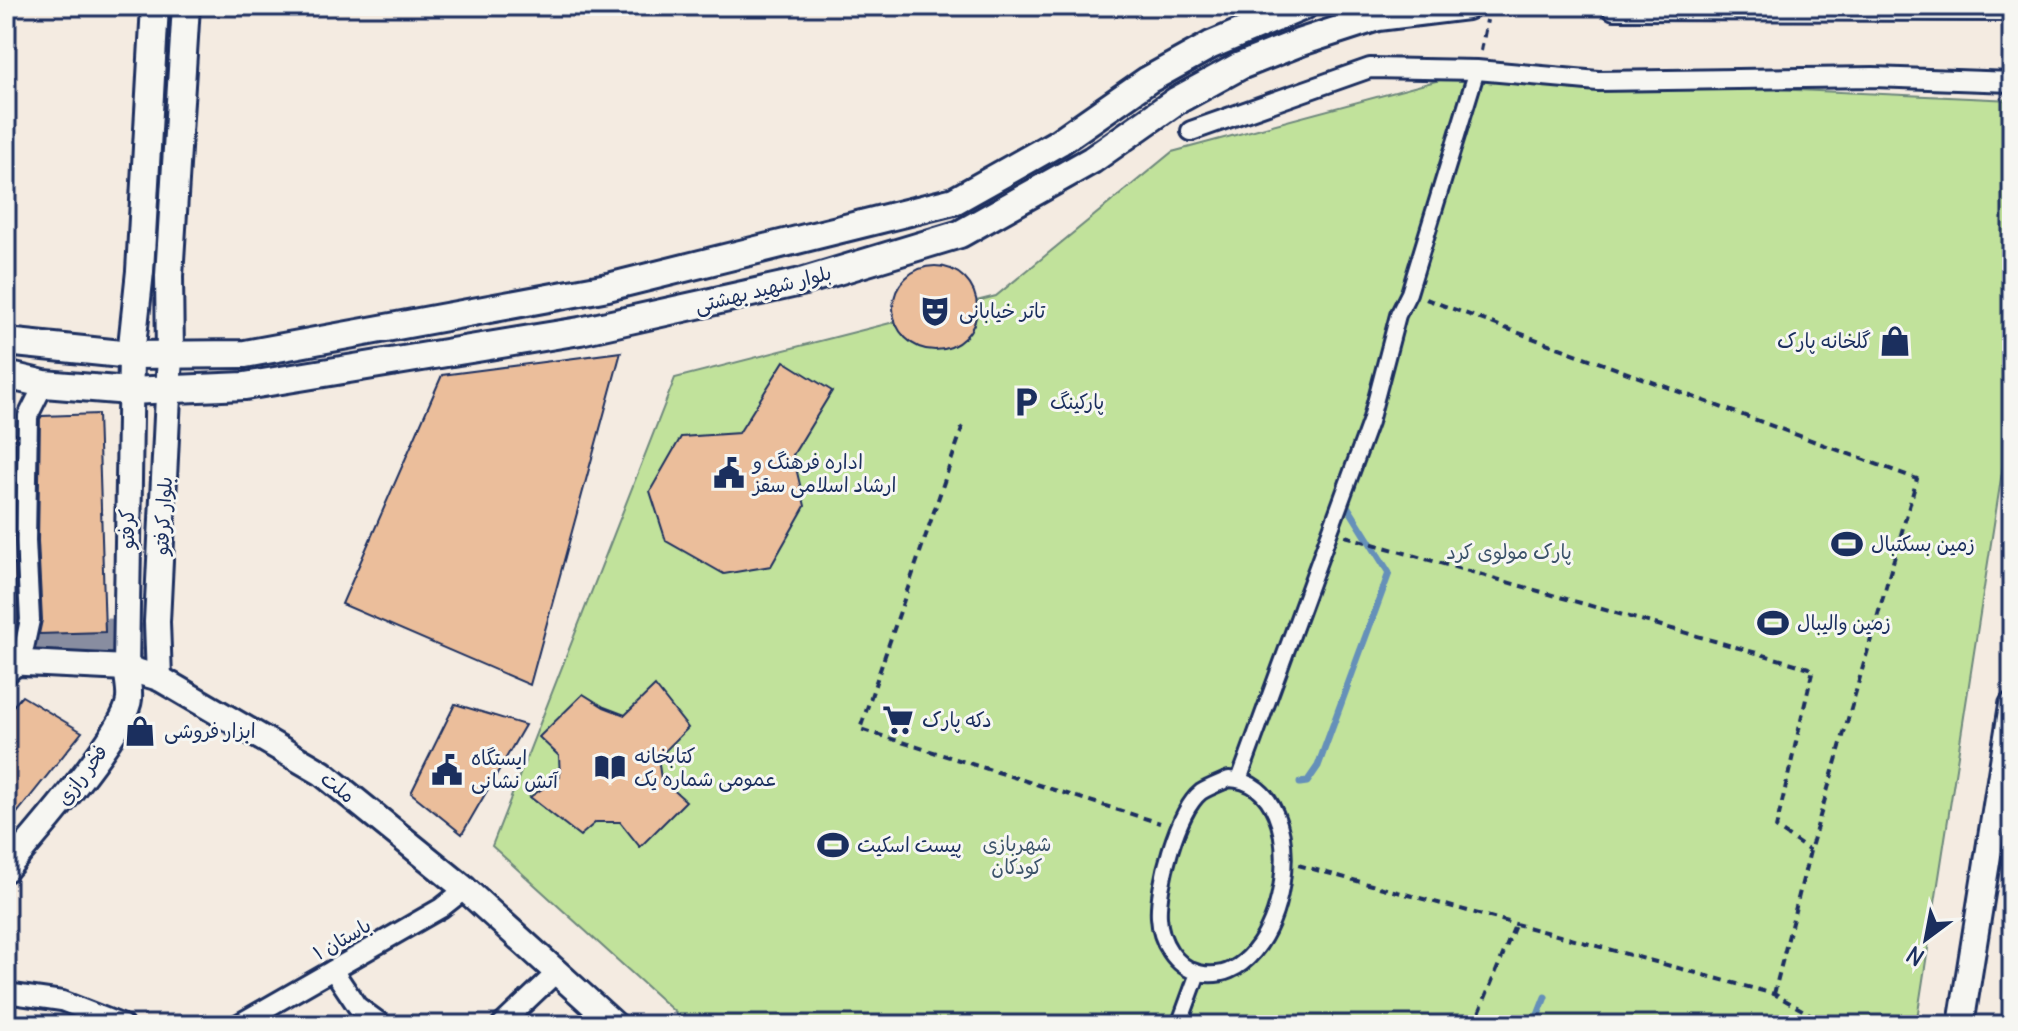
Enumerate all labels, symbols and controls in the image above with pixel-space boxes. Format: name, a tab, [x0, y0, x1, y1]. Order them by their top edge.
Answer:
street label: بلوار شهید بهشتی	[692, 259, 834, 319]
theatre icon: تاتر خیابانی	[918, 294, 952, 328]
place label: تاتر خیابانی	[959, 298, 1046, 324]
shop icon: گلخانه پارک	[1878, 324, 1912, 358]
place label: گلخانه پارک	[1777, 328, 1871, 354]
parking icon: پارکینگ	[1009, 385, 1043, 419]
place label: پارکینگ	[1050, 389, 1104, 415]
place label: اداره فرهنگ و ارشاد اسلامی سقز	[751, 449, 896, 498]
public building icon: اداره فرهنگ و ارشاد اسلامی سقز	[712, 456, 746, 490]
street label: بلوار کرفتو	[148, 476, 178, 557]
street label: کرفتو	[114, 509, 140, 550]
sports icon: زمین بسکتبال	[1830, 527, 1864, 561]
place label: زمین بسکتبال	[1871, 531, 1975, 556]
park label: پارک مولوی کرد	[1446, 539, 1572, 565]
sports icon: زمین والیبال	[1756, 606, 1790, 640]
place label: زمین والیبال	[1797, 610, 1891, 635]
supermarket icon: دکه پارک	[881, 703, 915, 737]
place label: دکه پارک	[922, 707, 992, 733]
shop icon: ابزار فروشی	[123, 714, 157, 748]
place label: ابزار فروشی	[164, 718, 256, 744]
street label: فخر رازی	[51, 739, 113, 810]
place label: کتابخانه عمومی شماره یک	[634, 743, 777, 792]
place label: ایستگاه آتش نشانی	[471, 745, 559, 794]
library icon: کتابخانه عمومی شماره یک	[593, 750, 627, 784]
public building icon: ایستگاه آتش نشانی	[430, 753, 464, 787]
street label: ملت	[316, 765, 361, 808]
sports icon: پیست اسکیت	[816, 828, 850, 862]
park label: شهربازی کودکان	[983, 831, 1051, 879]
place label: پیست اسکیت	[857, 832, 962, 858]
north arrow	[1886, 899, 1966, 979]
street label: باستان ۱	[308, 912, 375, 965]
text: N	[1902, 940, 1929, 972]

